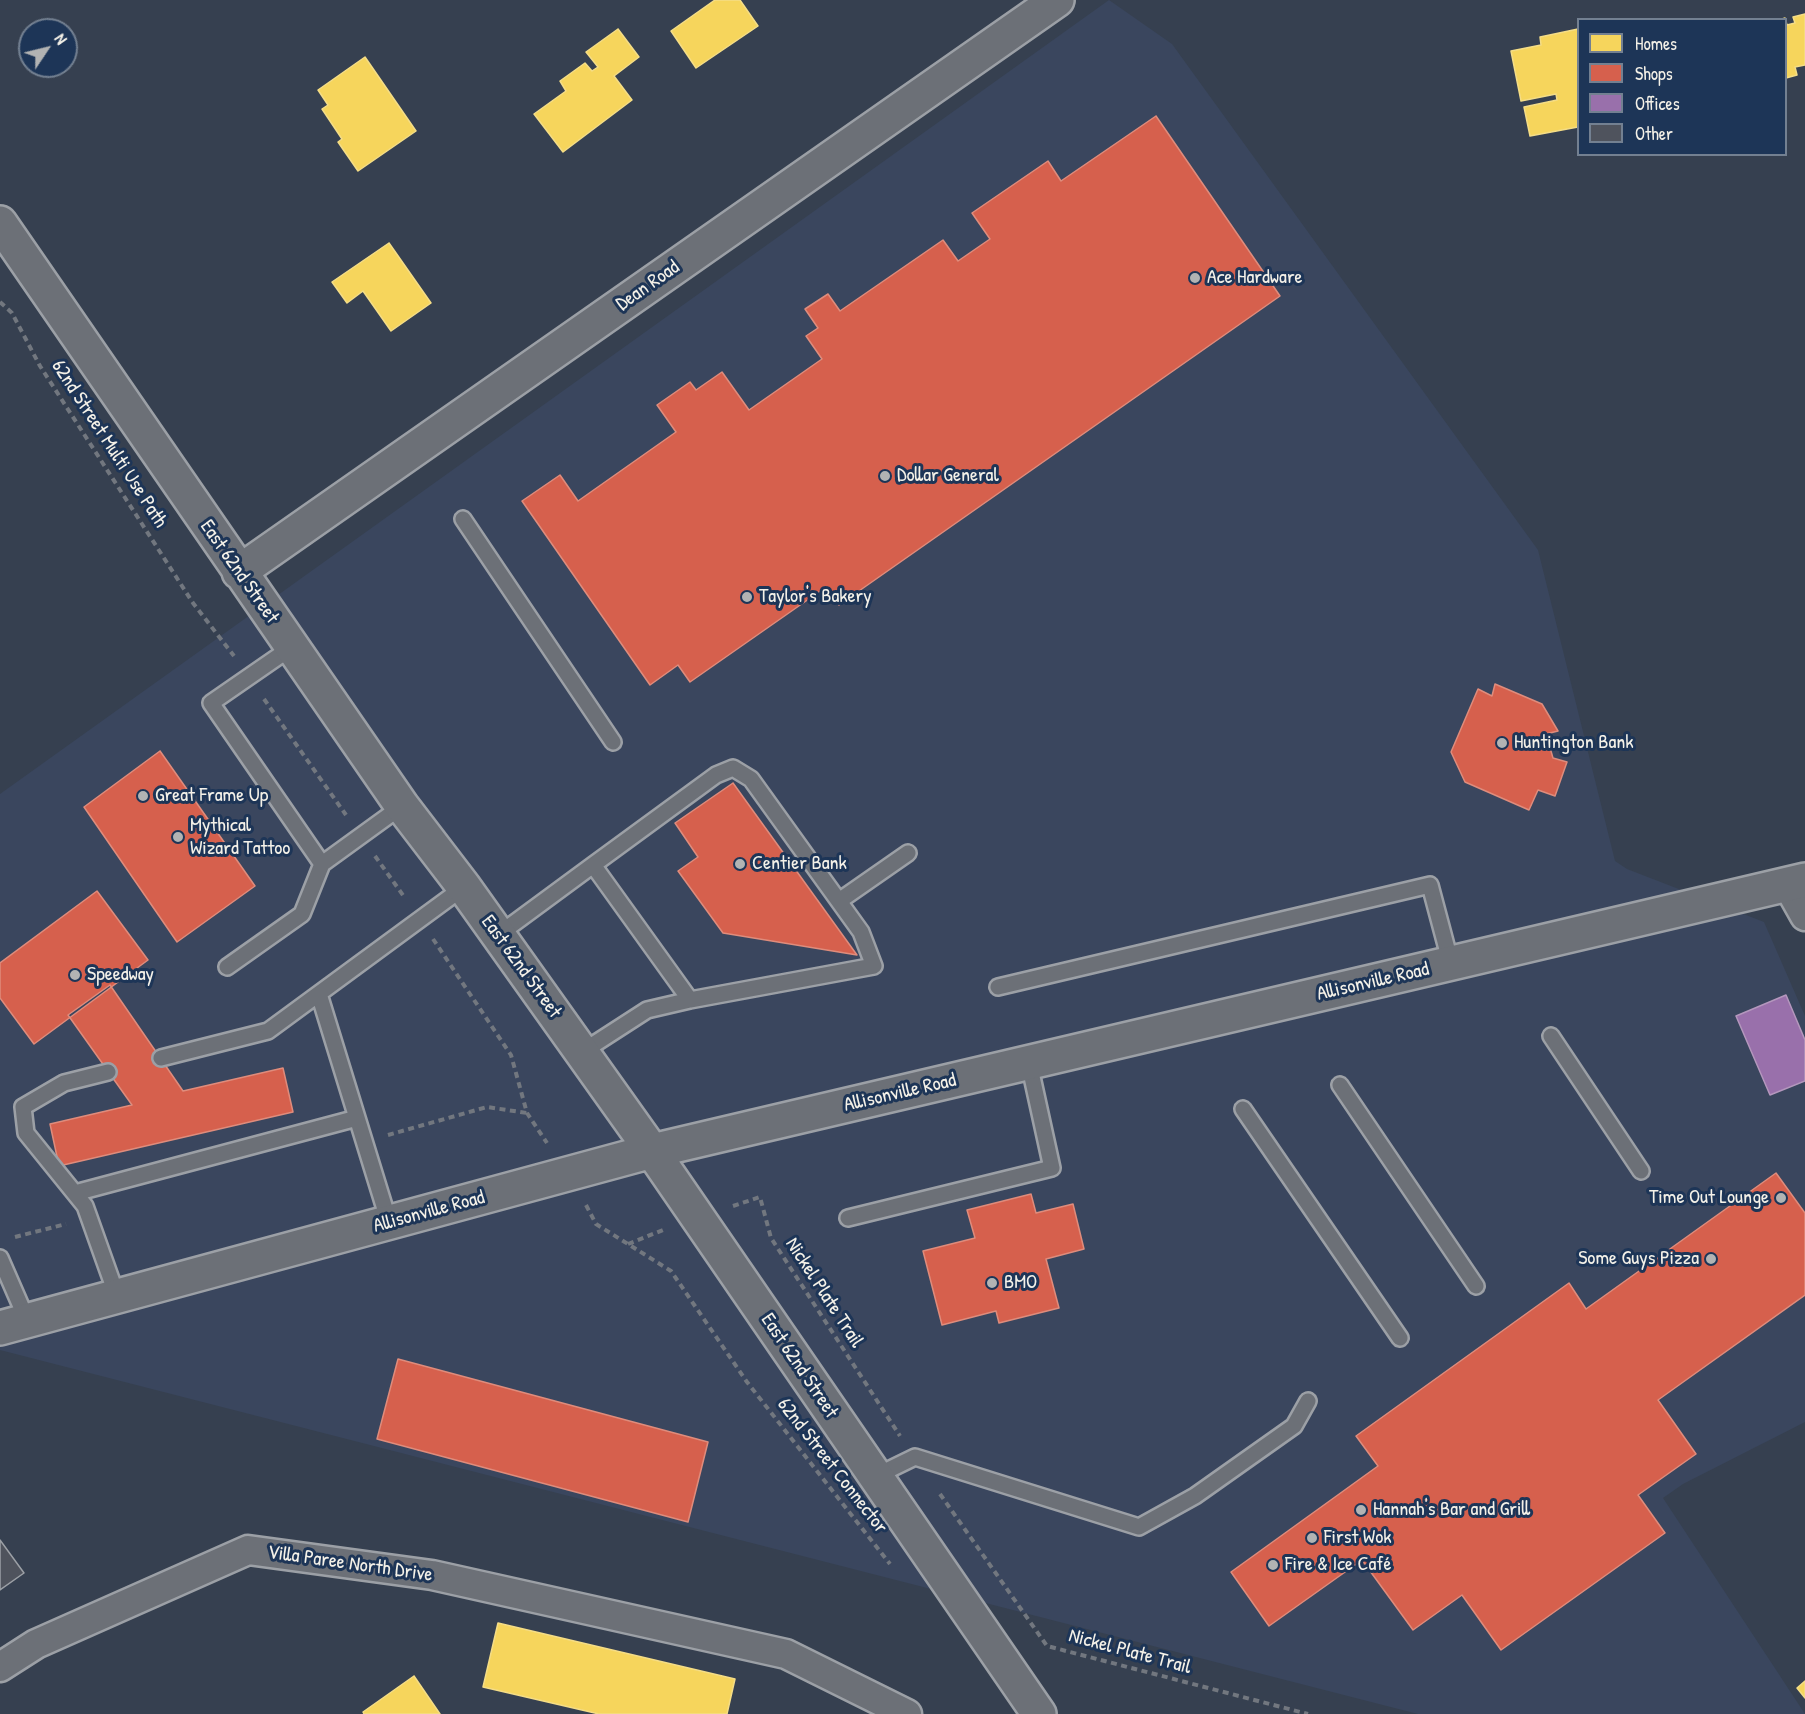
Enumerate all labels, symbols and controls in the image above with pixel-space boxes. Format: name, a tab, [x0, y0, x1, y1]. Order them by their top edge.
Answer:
north arrow	[18, 18, 78, 78]
legend	[1577, 18, 1787, 156]
text: N	[50, 29, 73, 49]
text: Homes	[1635, 31, 1677, 56]
text: Shops	[1635, 61, 1673, 86]
text: Offices	[1635, 91, 1680, 116]
text: Other	[1635, 121, 1673, 146]
street label: Dean Road	[612, 256, 684, 316]
place label: Ace Hardware	[1207, 266, 1303, 290]
marker: Ace Hardware	[1188, 271, 1202, 285]
street label: 62nd Street Multi Use Path	[46, 356, 172, 532]
place label: Dollar General	[897, 464, 999, 488]
marker: Dollar General	[878, 469, 892, 483]
street label: East 62nd Street	[194, 515, 284, 629]
place label: Taylor's Bakery	[759, 585, 872, 609]
marker: Taylor's Bakery	[740, 590, 754, 604]
place label: Huntington Bank	[1514, 731, 1634, 755]
marker: Huntington Bank	[1495, 736, 1509, 750]
place label: Great Frame Up	[155, 784, 268, 808]
marker: Great Frame Up	[136, 789, 150, 803]
place label: Mythical Wizard Tattoo	[190, 814, 290, 861]
marker: Mythical Wizard Tattoo	[171, 830, 185, 844]
place label: Centier Bank	[752, 852, 847, 876]
marker: Centier Bank	[733, 857, 747, 871]
street label: East 62nd Street	[476, 911, 566, 1023]
street label: Allisonville Road	[1315, 957, 1431, 1007]
place label: Speedway	[87, 963, 154, 987]
marker: Speedway	[68, 968, 82, 982]
street label: Allisonville Road	[842, 1068, 958, 1118]
street label: Allisonville Road	[371, 1186, 487, 1238]
place label: Time Out Lounge	[1649, 1186, 1769, 1210]
marker: Time Out Lounge	[1774, 1191, 1788, 1205]
street label: Nickel Plate Trail	[780, 1234, 868, 1352]
place label: Some Guys Pizza	[1578, 1247, 1699, 1271]
marker: Some Guys Pizza	[1704, 1252, 1718, 1266]
place label: BMO	[1004, 1271, 1037, 1295]
marker: BMO	[985, 1276, 999, 1290]
street label: East 62nd Street	[755, 1309, 843, 1423]
street label: 62nd Street Connector	[772, 1393, 892, 1539]
place label: Hannah's Bar and Grill	[1373, 1498, 1530, 1522]
marker: Hannah's Bar and Grill	[1354, 1503, 1368, 1517]
place label: First Wok	[1324, 1526, 1392, 1550]
marker: First Wok	[1305, 1531, 1319, 1545]
street label: Villa Paree North Drive	[266, 1541, 434, 1587]
place label: Fire & Ice Café	[1285, 1553, 1391, 1577]
marker: Fire & Ice Café	[1266, 1558, 1280, 1572]
street label: Nickel Plate Trail	[1066, 1624, 1194, 1680]

